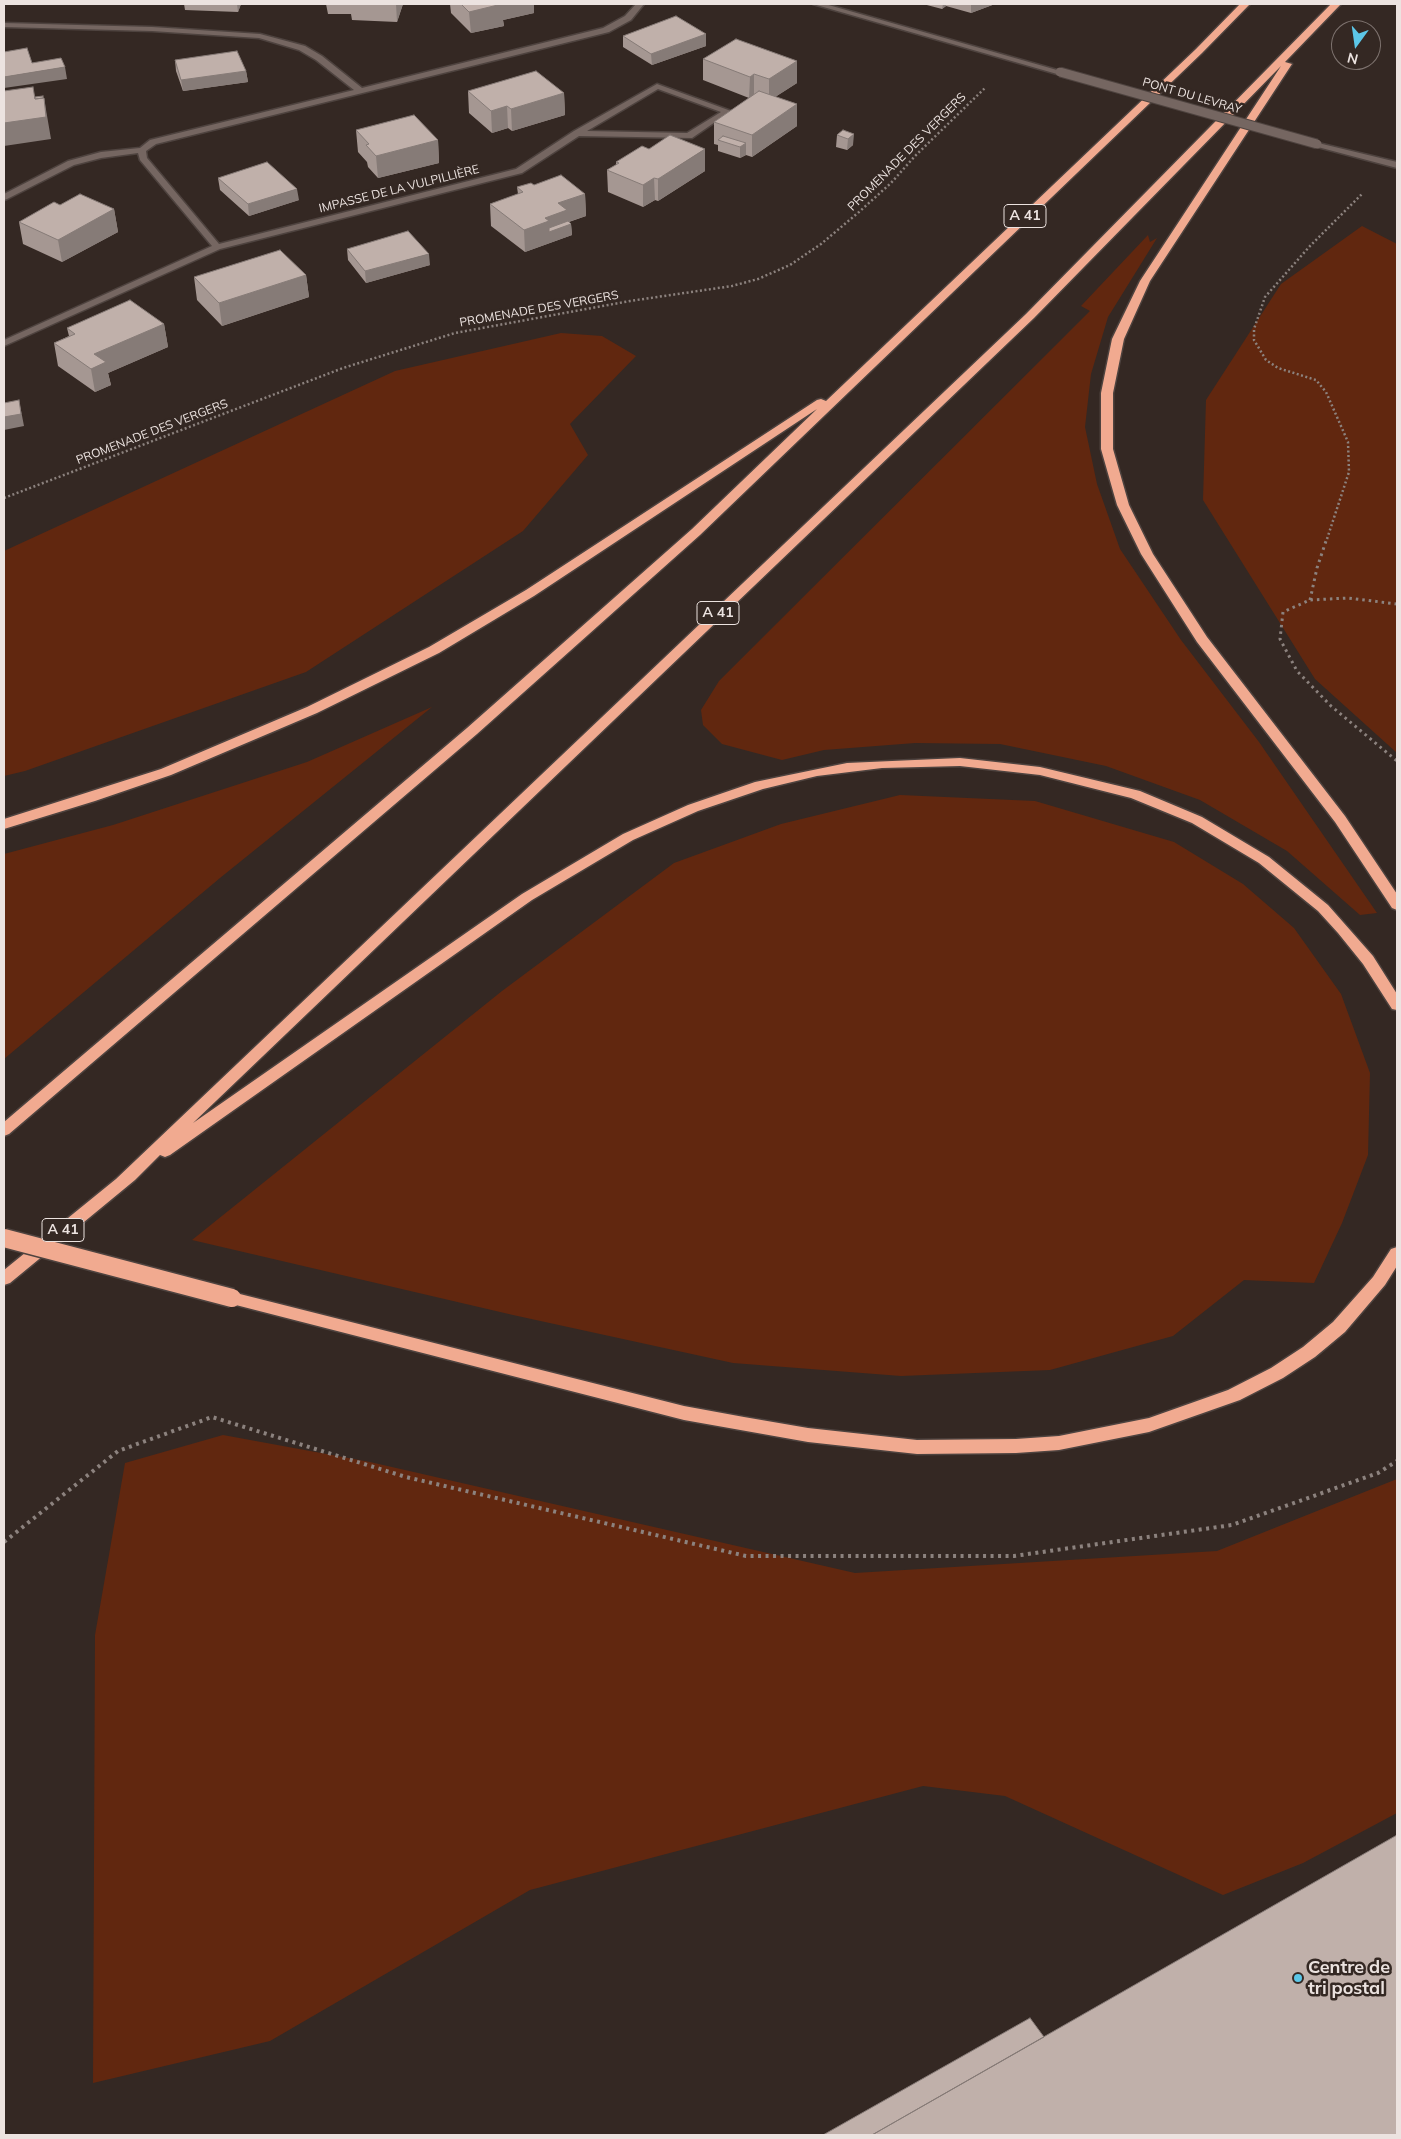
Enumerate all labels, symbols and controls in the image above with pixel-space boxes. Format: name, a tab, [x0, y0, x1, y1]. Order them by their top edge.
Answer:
north arrow	[1331, 20, 1381, 70]
text: N	[1345, 49, 1360, 69]
street label: PONT DU LEVRAY	[1141, 75, 1243, 117]
street label: PROMENADE DES VERGERS	[845, 90, 969, 214]
street label: IMPASSE DE LA VULPILLIÈRE	[317, 162, 481, 216]
road number: A 41	[1004, 205, 1046, 228]
street label: PROMENADE DES VERGERS	[458, 288, 620, 330]
street label: PROMENADE DES VERGERS	[74, 396, 230, 468]
road number: A 41	[697, 602, 739, 624]
road number: A 41	[42, 1218, 84, 1242]
place label: Centre de tri postal	[1308, 1957, 1390, 2000]
marker: Centre de tri postal	[1292, 1972, 1304, 1984]

